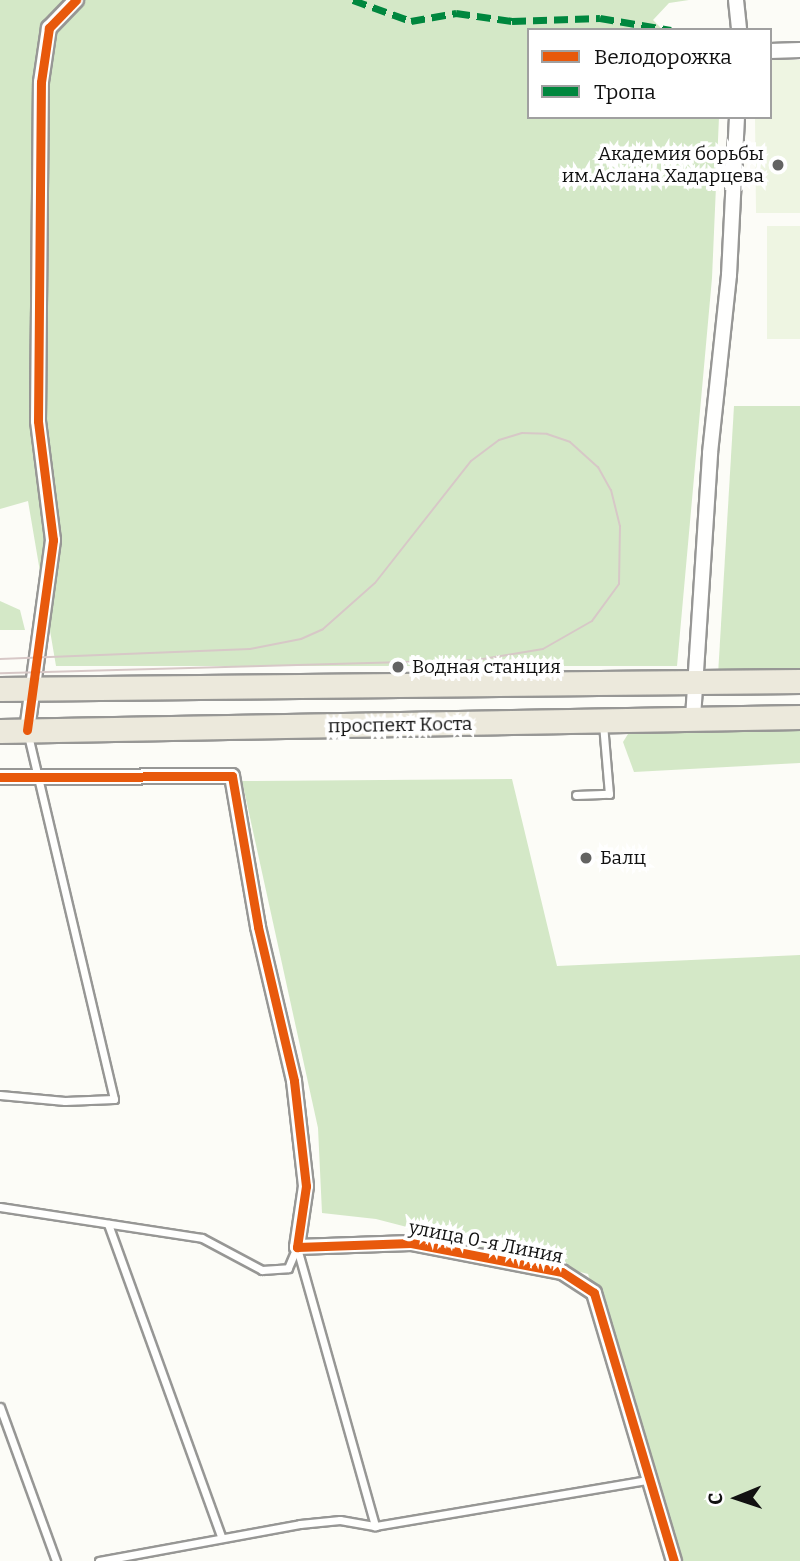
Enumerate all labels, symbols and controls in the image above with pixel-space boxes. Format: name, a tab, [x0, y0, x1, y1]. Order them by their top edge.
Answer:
legend	[527, 28, 772, 119]
text: Велодорожка	[594, 44, 732, 70]
text: Тропа	[594, 79, 656, 105]
place label: Академия борьбы им.Аслана Хадарцева	[562, 143, 764, 187]
marker: Академия борьбы им.Аслана Хадарцева	[770, 157, 786, 173]
place label: Водная станция	[412, 656, 561, 678]
marker: Водная станция	[390, 659, 406, 675]
street label: проспект Коста	[328, 712, 472, 738]
place label: Балц	[600, 847, 646, 869]
marker: Балц	[578, 850, 594, 866]
street label: улица 0-я Линия	[407, 1216, 565, 1268]
north arrow	[702, 1463, 772, 1533]
text: С	[704, 1492, 727, 1505]

